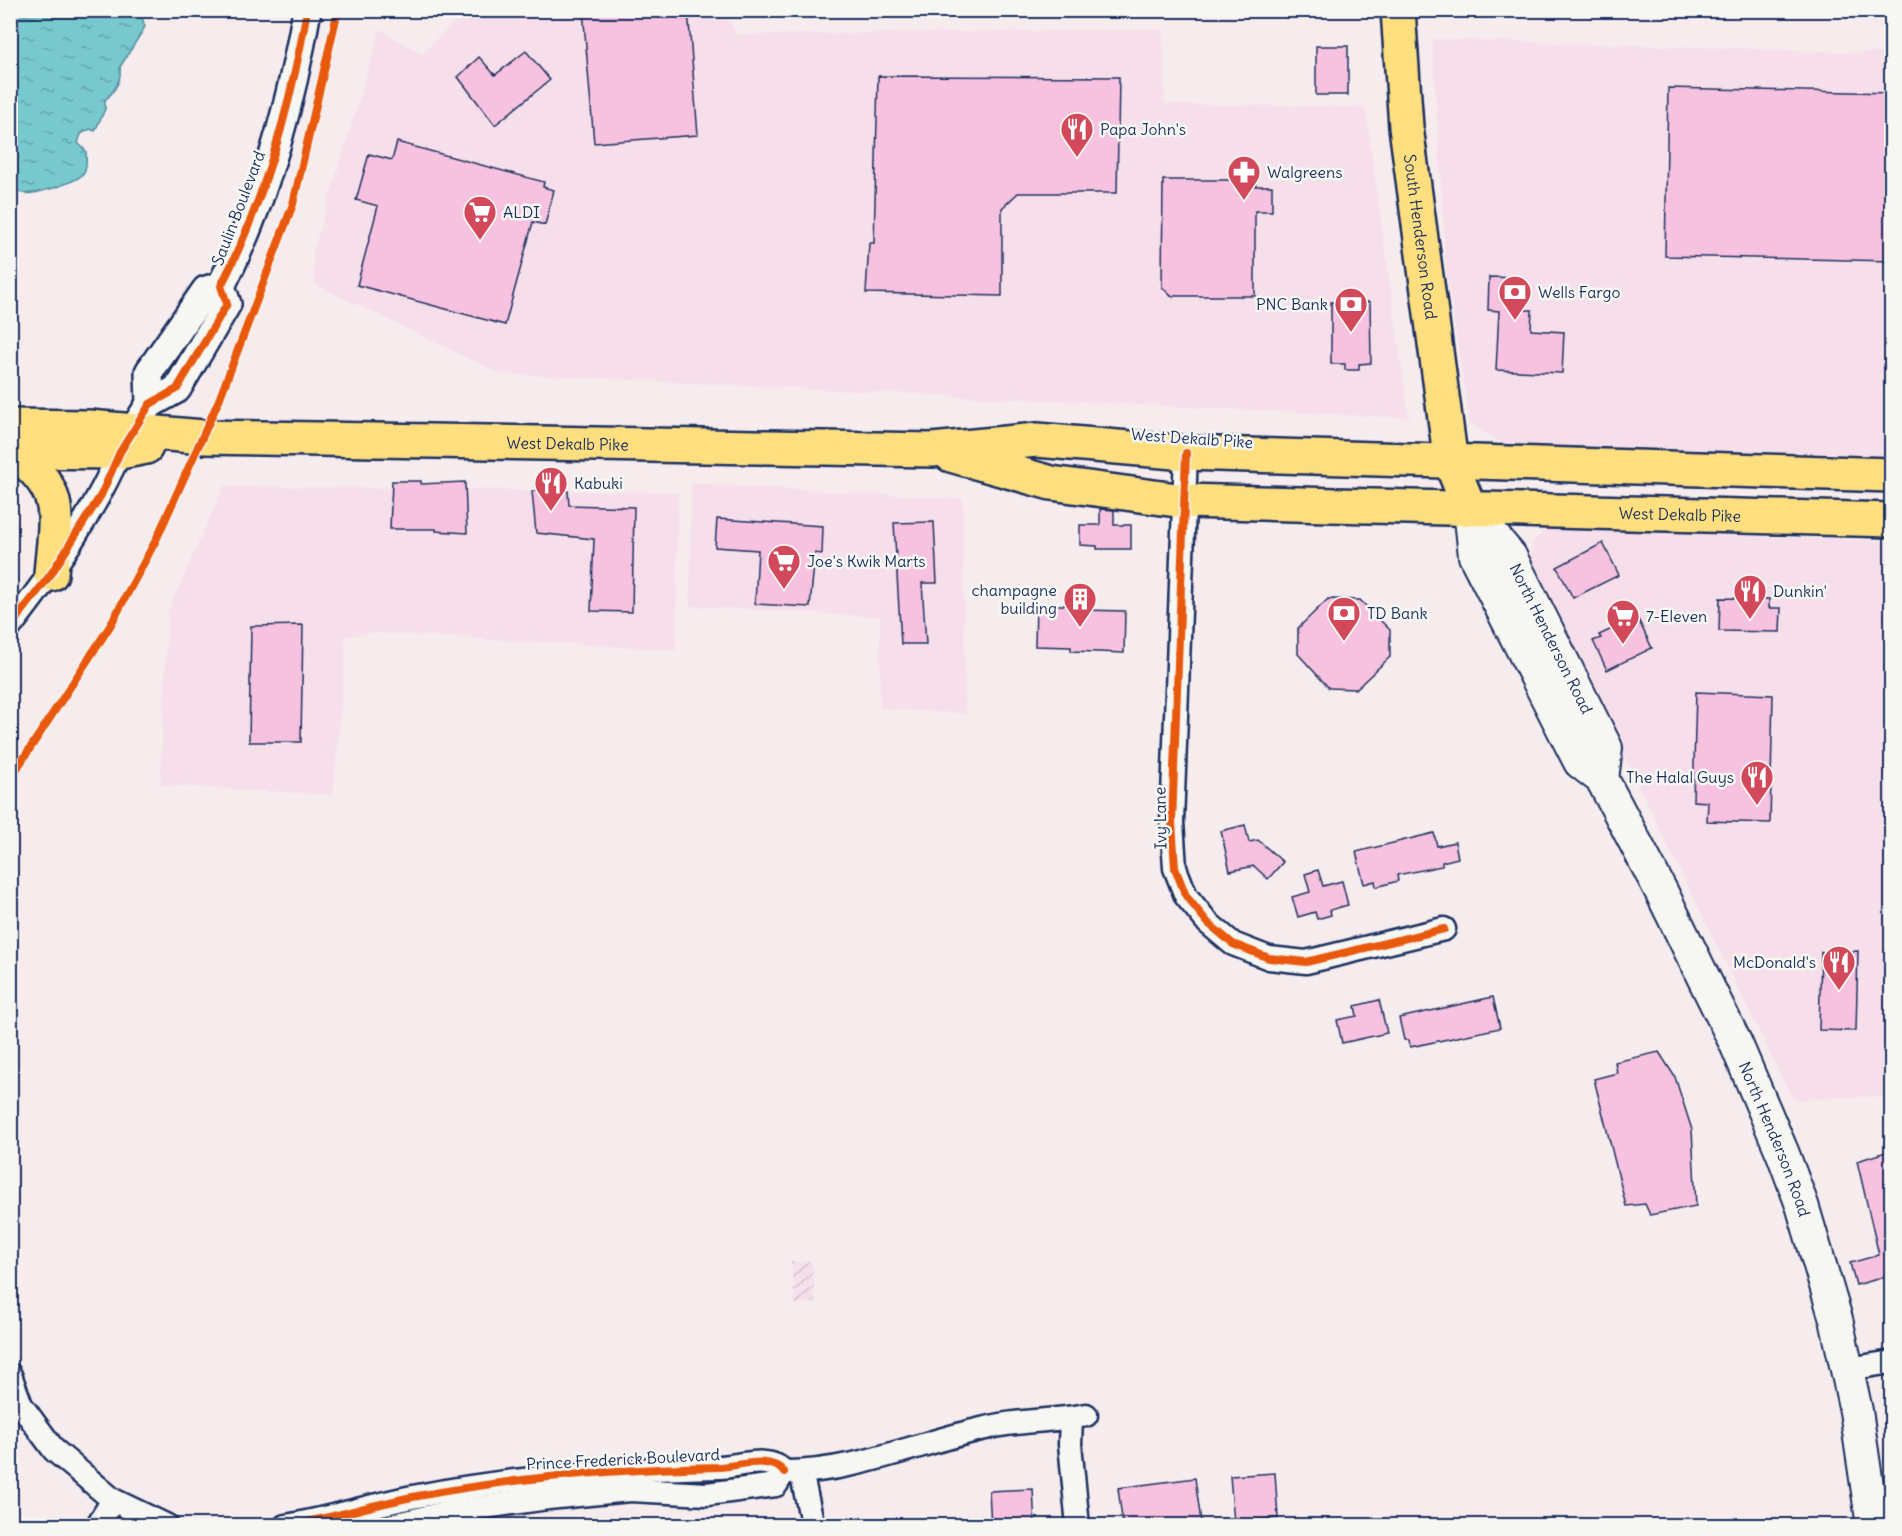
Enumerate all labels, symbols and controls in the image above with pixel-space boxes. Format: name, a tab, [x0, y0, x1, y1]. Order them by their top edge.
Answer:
restaurant icon: Papa John's	[1059, 111, 1095, 158]
place label: Papa John's	[1100, 119, 1186, 139]
street label: Saulin Boulevard	[207, 148, 269, 268]
street label: South Henderson Road	[1400, 153, 1442, 321]
pharmacy icon: Walgreens	[1226, 154, 1262, 201]
place label: Walgreens	[1267, 162, 1343, 182]
supermarket icon: ALDI	[462, 194, 498, 241]
place label: ALDI	[503, 202, 540, 222]
bank icon: Wells Fargo	[1497, 274, 1533, 321]
place label: Wells Fargo	[1538, 282, 1621, 302]
bank icon: PNC Bank	[1333, 286, 1369, 333]
place label: PNC Bank	[1256, 294, 1328, 314]
street label: West Dekalb Pike	[1130, 424, 1254, 452]
street label: West Dekalb Pike	[506, 432, 629, 455]
restaurant icon: Kabuki	[533, 465, 569, 512]
place label: Kabuki	[574, 473, 623, 493]
street label: West Dekalb Pike	[1618, 503, 1741, 526]
supermarket icon: Joe's Kwik Marts	[766, 543, 802, 590]
place label: Joe's Kwik Marts	[807, 551, 926, 571]
street label: North Henderson Road	[1505, 560, 1597, 717]
restaurant icon: Dunkin'	[1732, 573, 1768, 620]
place label: champagne building	[971, 580, 1057, 618]
building icon: champagne building	[1062, 581, 1098, 628]
place label: Dunkin'	[1773, 581, 1827, 601]
bank icon: TD Bank	[1326, 595, 1362, 642]
supermarket icon: 7-Eleven	[1605, 598, 1641, 645]
place label: TD Bank	[1367, 603, 1428, 623]
place label: 7-Eleven	[1646, 606, 1707, 626]
restaurant icon: The Halal Guys	[1739, 759, 1775, 806]
place label: The Halal Guys	[1626, 767, 1734, 787]
street label: Ivy Lane	[1149, 787, 1171, 849]
restaurant icon: McDonald's	[1821, 944, 1857, 991]
place label: McDonald's	[1733, 952, 1816, 972]
street label: North Henderson Road	[1735, 1058, 1815, 1219]
street label: Prince Frederick Boulevard	[526, 1444, 720, 1474]

